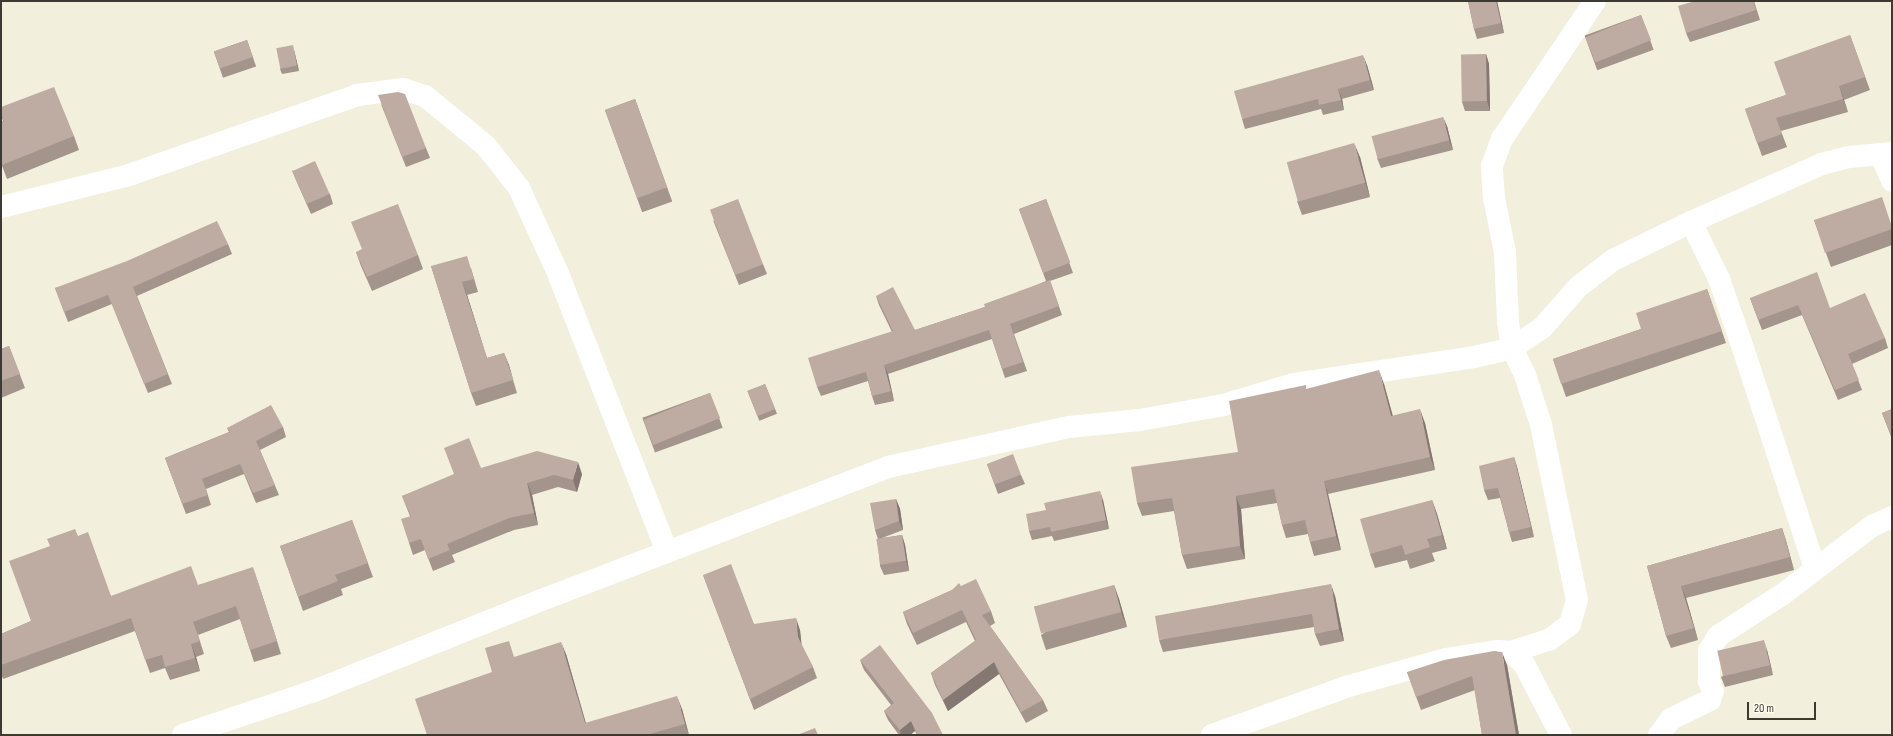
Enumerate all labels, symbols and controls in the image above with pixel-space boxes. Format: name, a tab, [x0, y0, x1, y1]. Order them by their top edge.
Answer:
scale bar	[1749, 694, 1818, 720]
text: 20 m	[1754, 701, 1774, 716]

